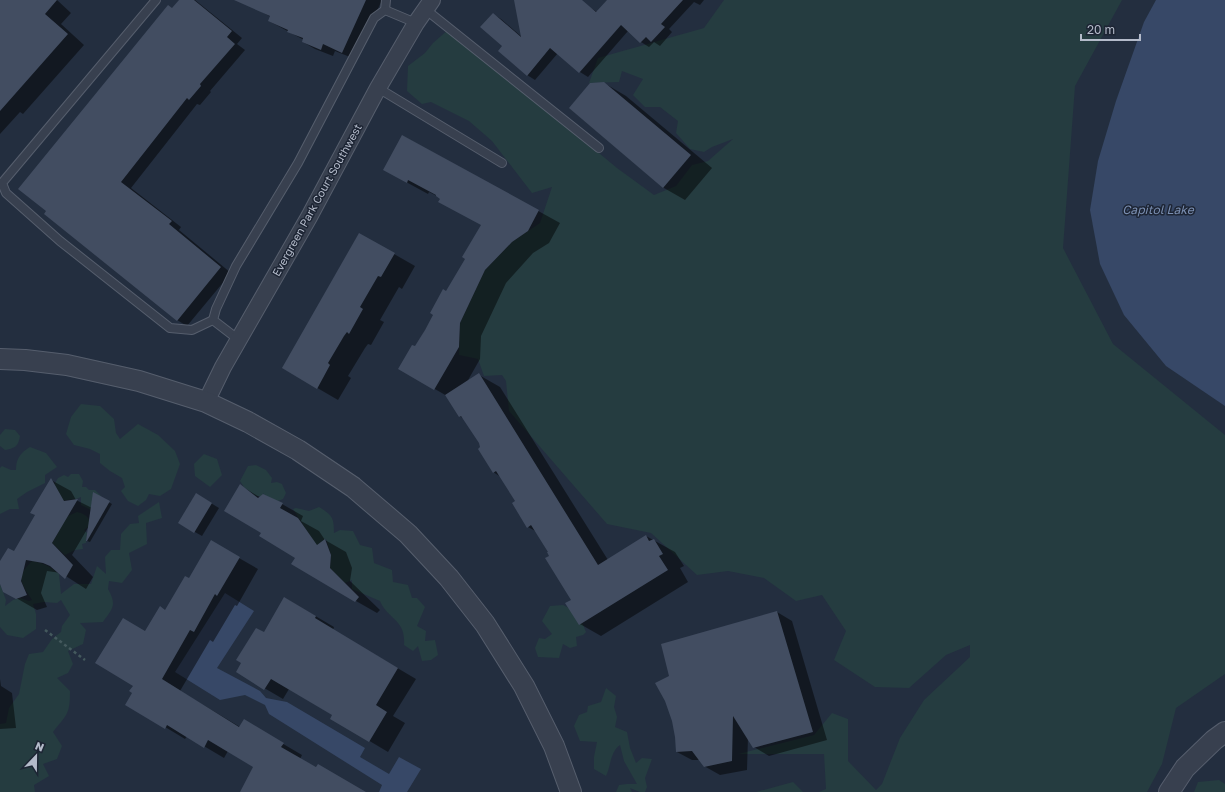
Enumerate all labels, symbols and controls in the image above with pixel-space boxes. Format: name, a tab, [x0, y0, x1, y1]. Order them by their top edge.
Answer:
scale bar	[1081, 16, 1140, 42]
text: 20 m	[1087, 22, 1115, 37]
street label: Evergreen Park Court Southwest	[269, 121, 364, 278]
water label: Capitol Lake	[1122, 202, 1195, 217]
north arrow	[16, 736, 56, 776]
text: N	[34, 739, 46, 754]

